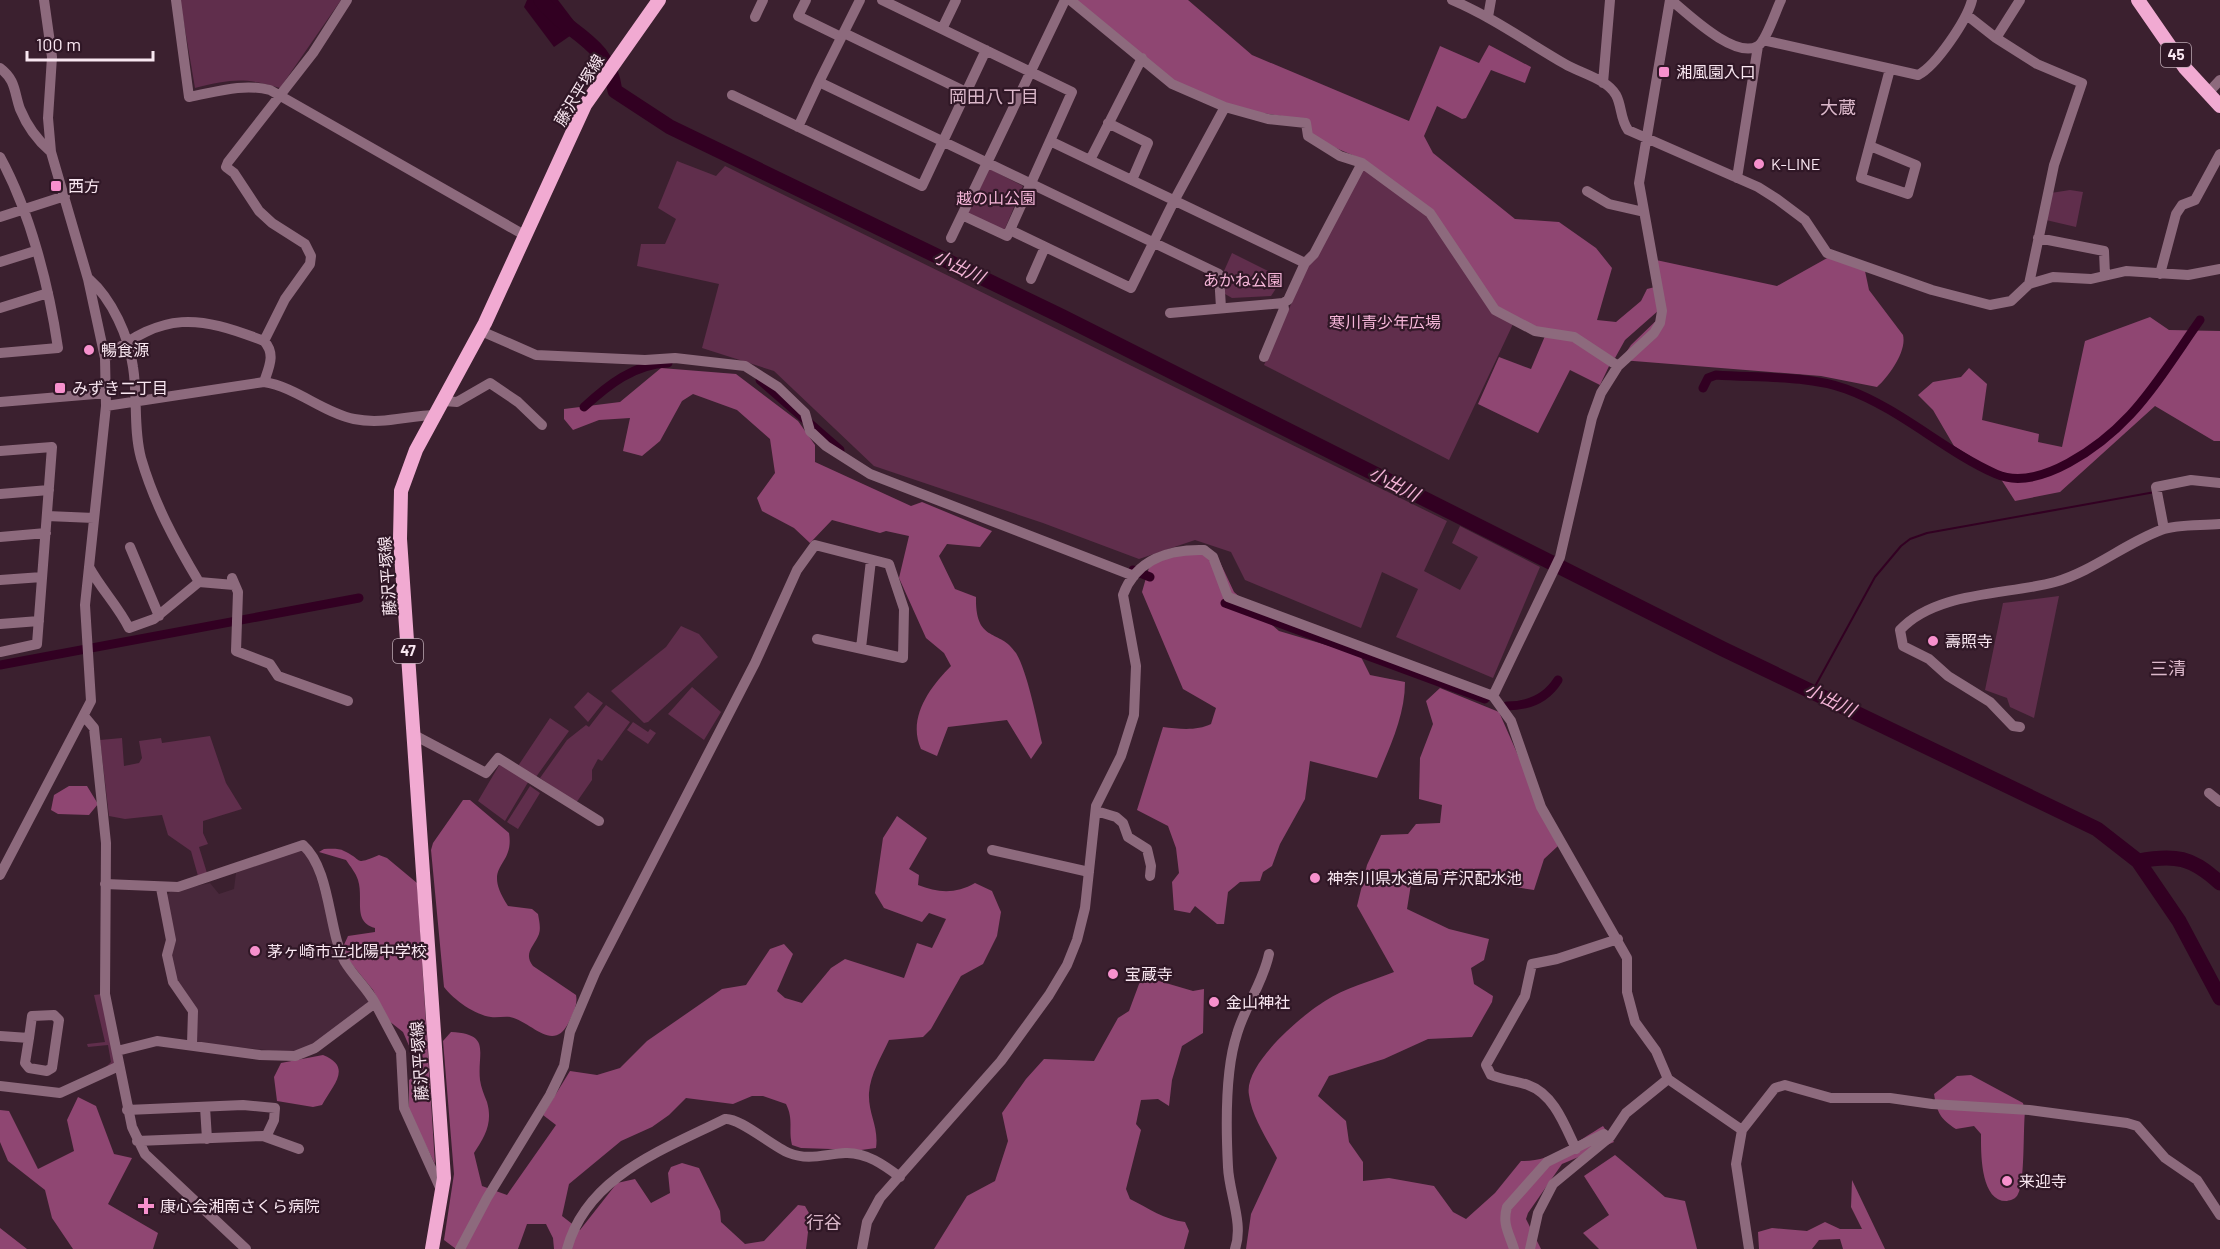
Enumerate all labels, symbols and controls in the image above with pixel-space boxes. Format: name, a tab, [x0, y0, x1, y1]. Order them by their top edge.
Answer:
scale bar	[27, 24, 153, 62]
text: 100 m	[36, 33, 81, 55]
road number: 45	[2161, 43, 2191, 67]
street label: 藤沢平塚線	[550, 51, 607, 129]
place label: 湘風園入口	[1676, 62, 1756, 81]
marker: 湘風園入口	[1657, 65, 1671, 79]
district label: 岡田八丁目	[949, 85, 1039, 107]
district label: 大蔵	[1820, 96, 1856, 118]
place label: K-LINE	[1771, 154, 1820, 173]
marker: K-LINE	[1752, 157, 1766, 171]
place label: 西方	[68, 176, 100, 195]
marker: 西方	[49, 179, 63, 193]
park label: 越の山公園	[956, 188, 1036, 207]
water label: 小出川	[930, 244, 990, 289]
park label: あかね公園	[1203, 270, 1283, 289]
park label: 寒川青少年広場	[1329, 312, 1441, 331]
place label: 暢食源	[101, 340, 149, 359]
marker: 暢食源	[82, 343, 96, 357]
place label: みずき二丁目	[72, 378, 168, 397]
marker: みずき二丁目	[53, 381, 67, 395]
water label: 小出川	[1365, 461, 1425, 506]
street label: 藤沢平塚線	[374, 535, 399, 617]
place label: 壽照寺	[1945, 631, 1993, 650]
marker: 壽照寺	[1926, 634, 1940, 648]
road number: 47	[393, 639, 423, 663]
district label: 三清	[2150, 657, 2186, 679]
water label: 小出川	[1801, 677, 1861, 722]
place label: 神奈川県水道局 芹沢配水池	[1327, 868, 1522, 887]
marker: 神奈川県水道局 芹沢配水池	[1308, 871, 1322, 885]
place label: 茅ヶ崎市立北陽中学校	[267, 941, 427, 960]
marker: 茅ヶ崎市立北陽中学校	[248, 944, 262, 958]
place label: 宝蔵寺	[1125, 964, 1173, 983]
marker: 宝蔵寺	[1106, 967, 1120, 981]
place label: 金山神社	[1226, 992, 1290, 1011]
marker: 金山神社	[1207, 995, 1221, 1009]
street label: 藤沢平塚線	[406, 1020, 431, 1102]
place label: 来迎寺	[2019, 1171, 2067, 1190]
marker: 来迎寺	[2000, 1174, 2014, 1188]
place label: 康心会湘南さくら病院	[160, 1196, 320, 1215]
marker: 康心会湘南さくら病院	[137, 1197, 155, 1215]
district label: 行谷	[806, 1211, 842, 1233]

